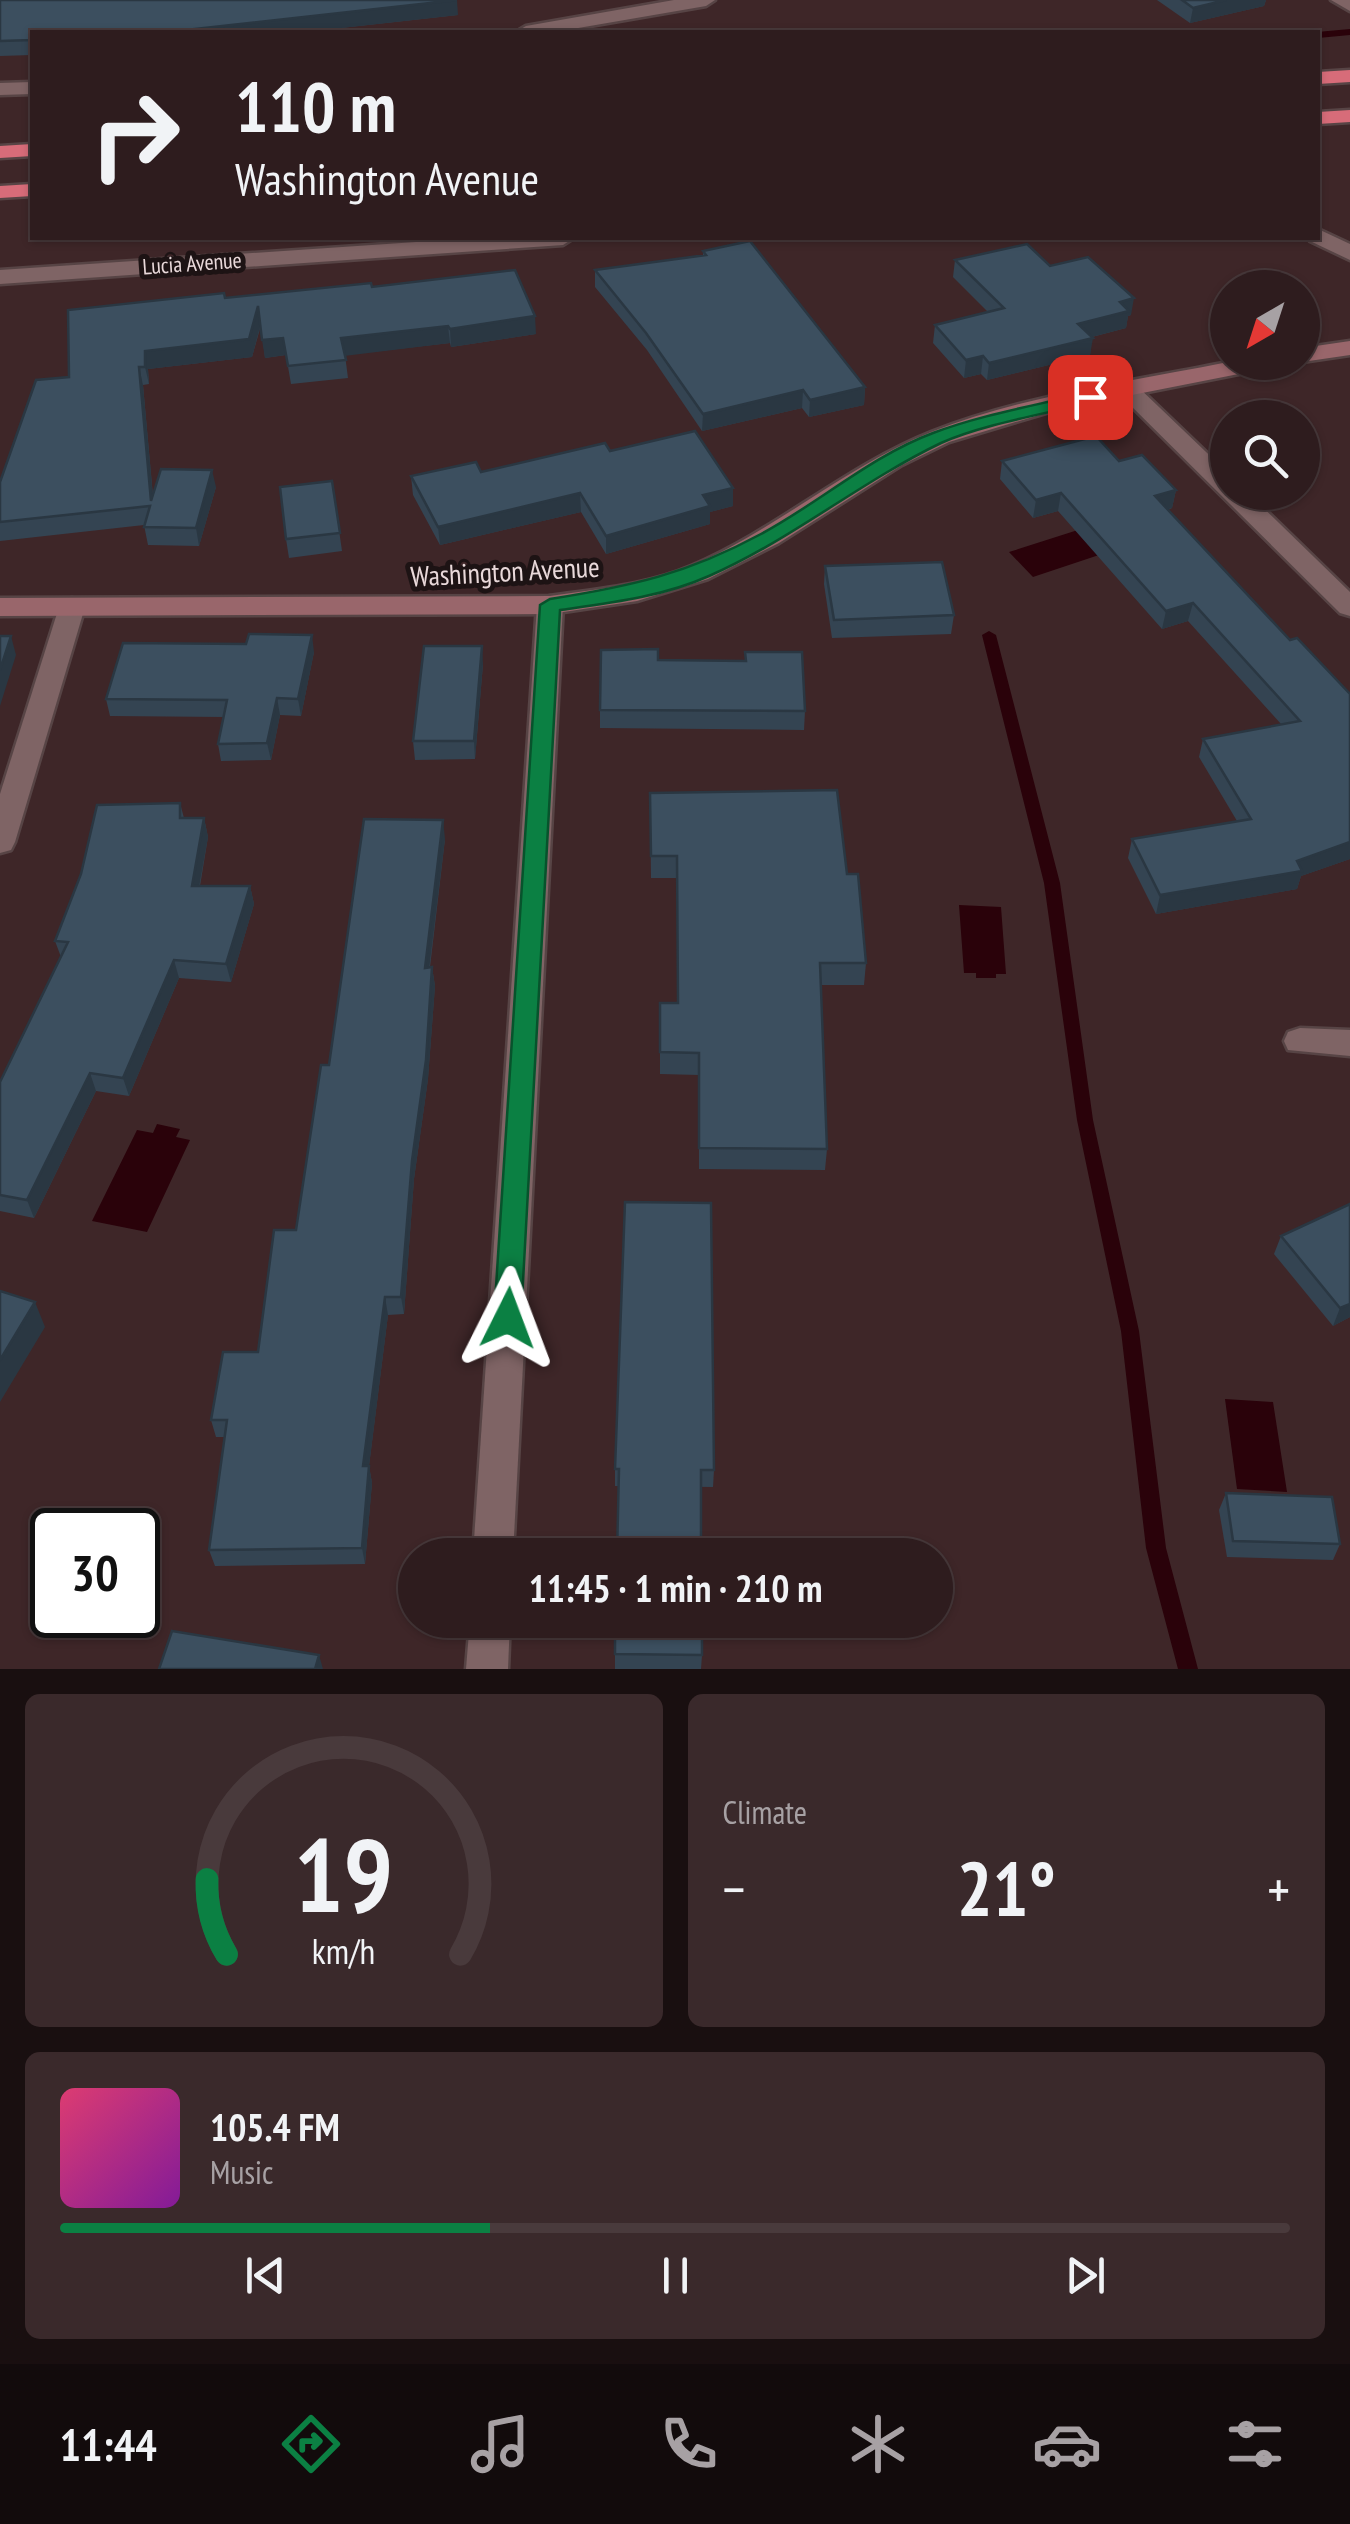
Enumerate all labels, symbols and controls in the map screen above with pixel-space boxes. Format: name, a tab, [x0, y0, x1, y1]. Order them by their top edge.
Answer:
text: 110 m	[235, 61, 396, 151]
icon: right	[70, 70, 200, 200]
text: Washington Avenue	[235, 149, 539, 207]
street label: Lucia Avenue	[141, 246, 243, 280]
north arrow	[1210, 270, 1320, 380]
map controls	[1210, 270, 1320, 510]
pin	[1048, 355, 1133, 440]
icon: arrive	[1063, 370, 1118, 425]
button: search	[1210, 400, 1320, 510]
street label: Washington Avenue	[410, 548, 600, 594]
position arrow	[456, 1266, 560, 1370]
speed limit sign: 30	[30, 1508, 160, 1638]
text: 11:45 · 1 min · 210 m	[529, 1563, 822, 1612]
text: Climate	[723, 1791, 807, 1833]
text: 19	[294, 1806, 393, 1941]
text: 21°	[957, 1840, 1056, 1937]
text: −	[723, 1853, 745, 1924]
text: +	[1267, 1853, 1290, 1924]
text: km/h	[312, 1928, 375, 1974]
text: 105.4 FM	[210, 2102, 340, 2151]
text: Music	[210, 2151, 273, 2193]
icon: previous	[238, 2248, 293, 2303]
icon: pause	[648, 2248, 703, 2303]
icon: next	[1058, 2248, 1113, 2303]
icon: directions	[276, 2409, 346, 2479]
icon: music	[465, 2409, 535, 2479]
icon: phone	[654, 2409, 724, 2479]
icon: climate	[843, 2409, 913, 2479]
icon: car	[1032, 2409, 1102, 2479]
icon: filters	[1220, 2409, 1290, 2479]
text: 11:44	[59, 2415, 157, 2473]

